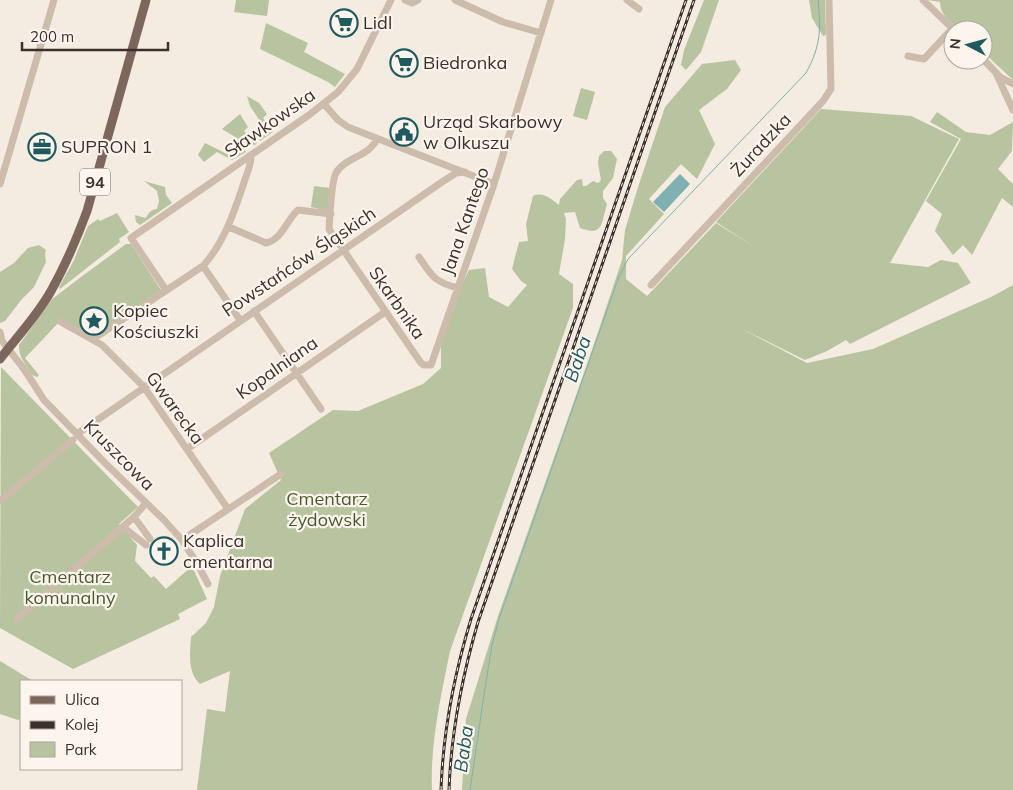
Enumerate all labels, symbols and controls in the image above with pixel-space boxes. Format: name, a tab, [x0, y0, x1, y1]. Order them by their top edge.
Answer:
supermarket icon: Lidl	[329, 8, 359, 38]
place label: Lidl	[363, 11, 392, 34]
scale bar	[22, 20, 169, 52]
north arrow	[943, 20, 993, 70]
text: 200 m	[30, 27, 74, 46]
text: N	[946, 37, 965, 50]
supermarket icon: Biedronka	[389, 48, 419, 78]
place label: Biedronka	[423, 51, 507, 74]
street label: Sławkowska	[220, 83, 319, 162]
street label: Żuradzka	[726, 108, 796, 181]
place label: Urząd Skarbowy w Olkuszu	[423, 110, 563, 154]
public building icon: Urząd Skarbowy w Olkuszu	[389, 117, 419, 147]
office icon: SUPRON 1	[27, 132, 57, 162]
place label: SUPRON 1	[61, 135, 152, 158]
street label: Jana Kantego	[435, 164, 494, 278]
road number: 94	[80, 168, 110, 196]
street label: Powstańców Śląskich	[217, 201, 380, 322]
street label: Skarbnika	[364, 262, 431, 343]
place label: Kopiec Kościuszki	[113, 299, 199, 343]
place icon: Kopiec Kościuszki	[79, 306, 109, 336]
street label: Kopalniana	[231, 331, 322, 404]
water label: Baba	[558, 333, 596, 385]
street label: Gwarecka	[141, 367, 210, 449]
street label: Kruszcowa	[79, 414, 160, 495]
park label: Cmentarz żydowski	[286, 487, 368, 531]
place label: Kaplica cmentarna	[183, 529, 273, 573]
church icon: Kaplica cmentarna	[149, 536, 179, 566]
park label: Cmentarz komunalny	[24, 565, 116, 609]
legend	[20, 680, 182, 770]
text: Ulica	[65, 690, 99, 709]
text: Kolej	[65, 715, 98, 734]
water label: Baba	[448, 724, 478, 774]
text: Park	[65, 740, 97, 759]

